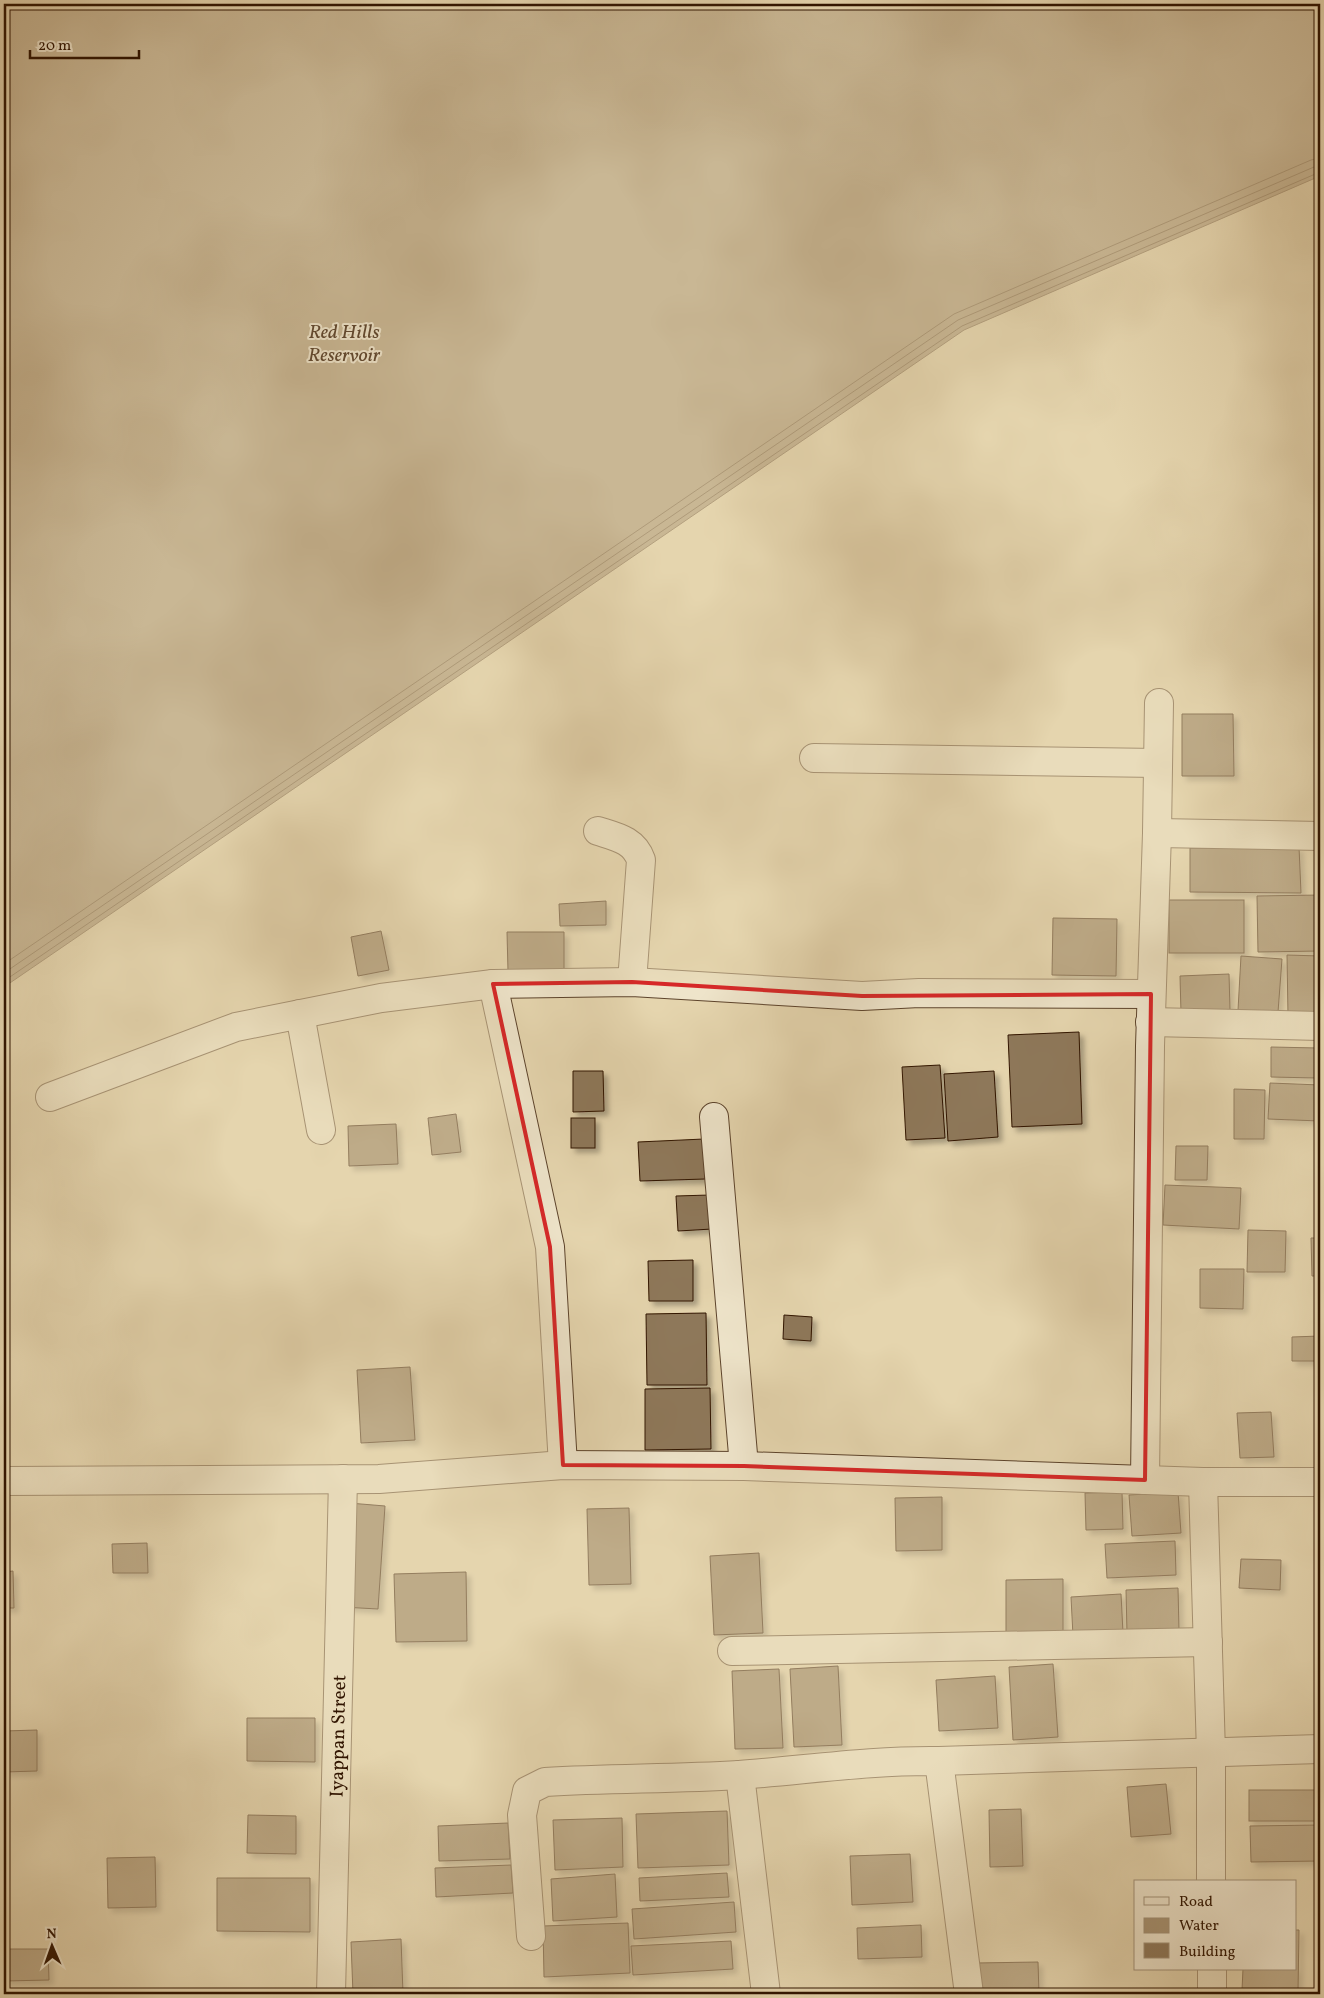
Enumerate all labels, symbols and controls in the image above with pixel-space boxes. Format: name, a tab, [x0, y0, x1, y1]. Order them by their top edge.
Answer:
scale bar	[30, 28, 139, 60]
text: 20 m	[38, 36, 71, 57]
water label: Red Hills Reservoir	[308, 319, 381, 370]
street label: Iyappan Street	[325, 1674, 353, 1798]
legend	[1134, 1880, 1296, 1970]
text: Road	[1179, 1892, 1213, 1913]
text: Water	[1179, 1916, 1219, 1937]
north arrow	[28, 1920, 78, 1970]
text: N	[46, 1925, 57, 1944]
text: Building	[1179, 1942, 1236, 1963]

